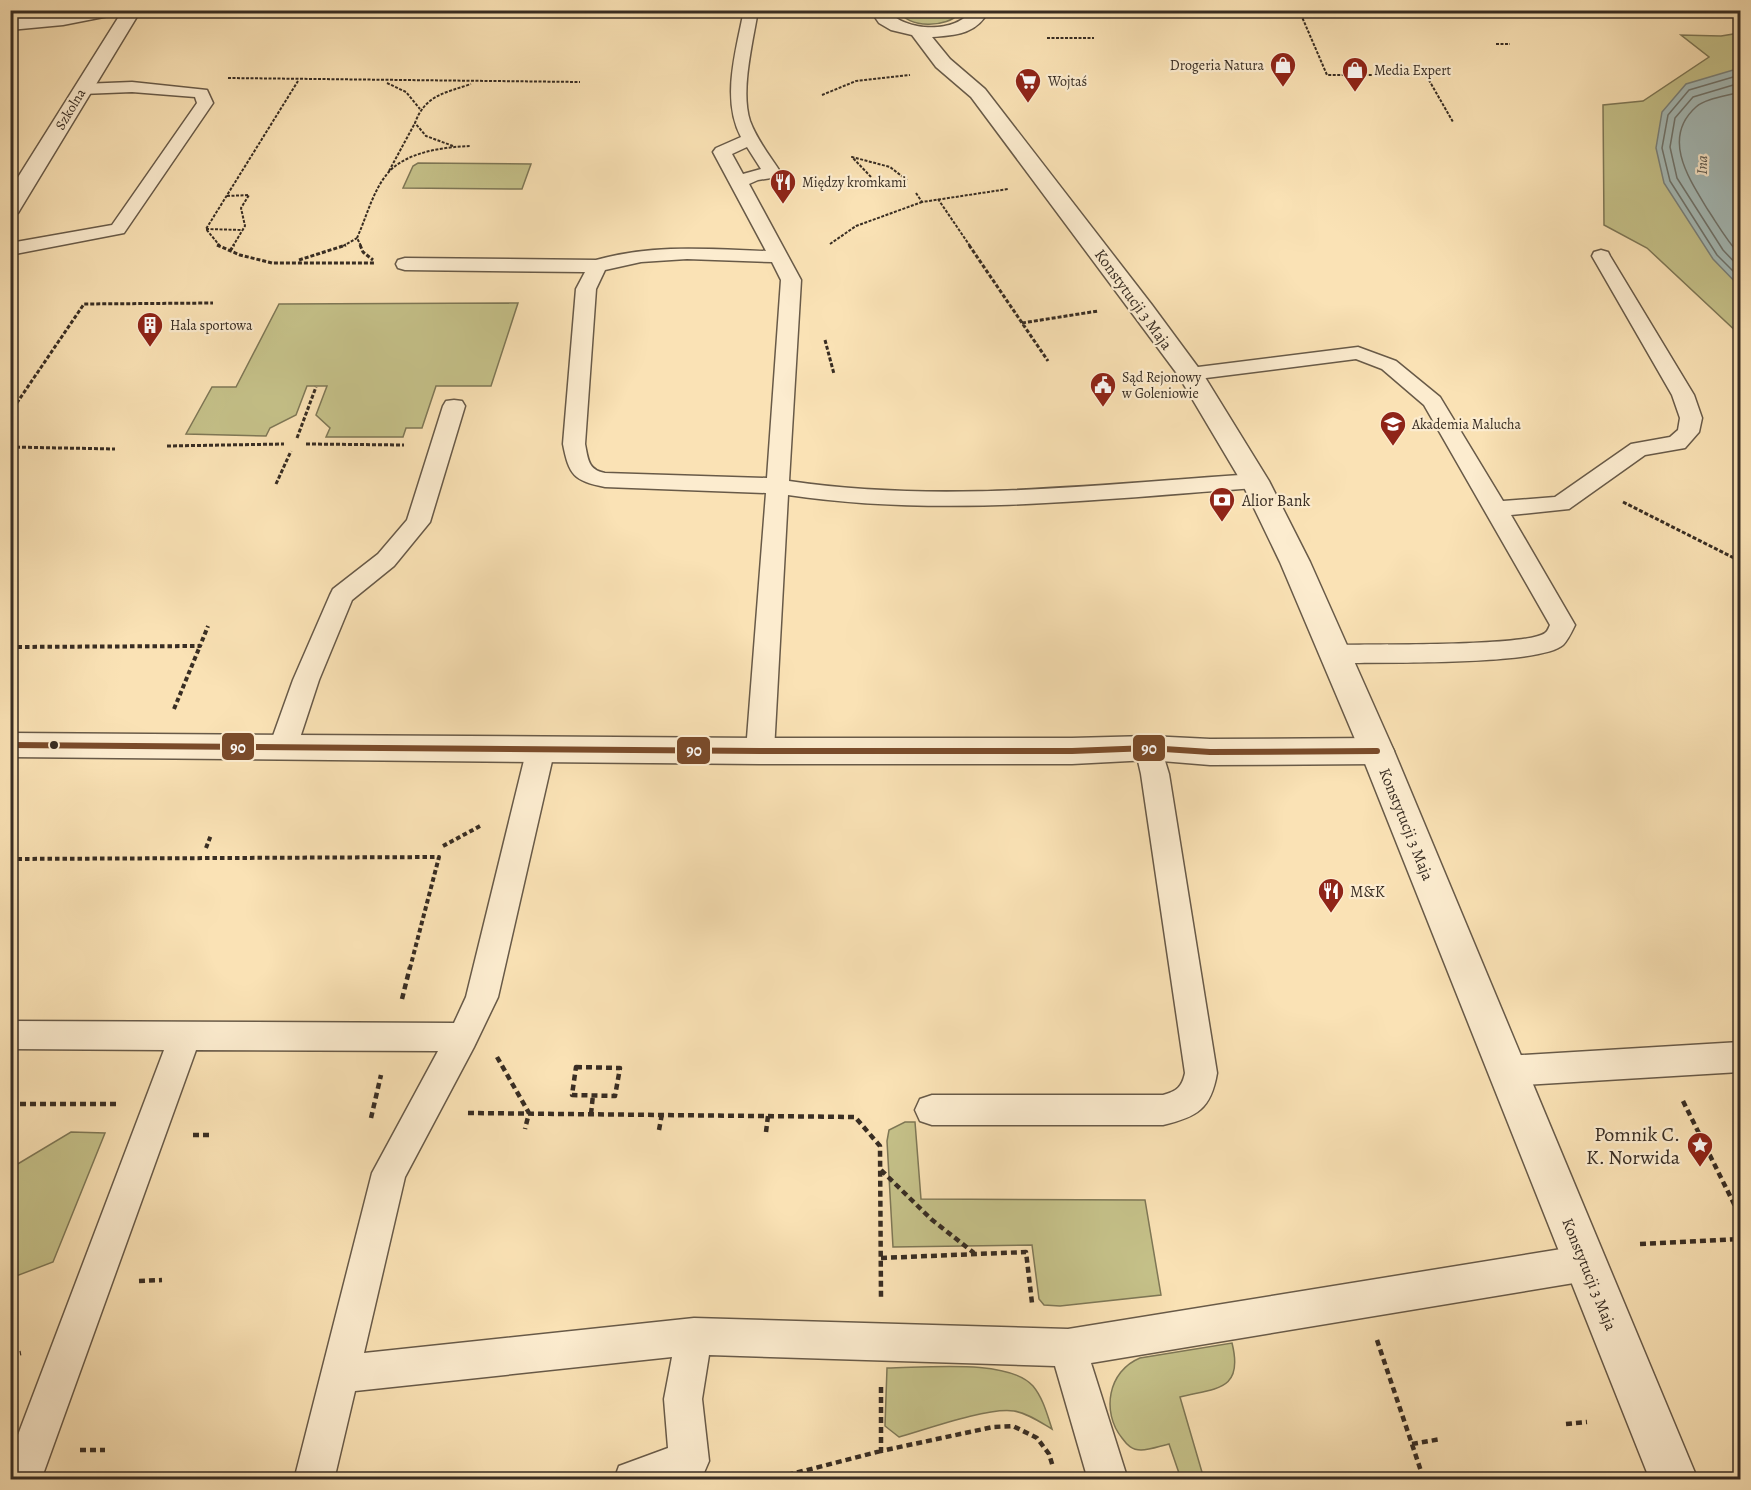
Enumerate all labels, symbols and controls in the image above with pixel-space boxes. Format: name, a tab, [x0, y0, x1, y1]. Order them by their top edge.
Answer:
shop icon: Drogeria Natura	[1268, 50, 1298, 88]
shop icon: Media Expert	[1340, 55, 1370, 93]
place label: Drogeria Natura	[1170, 56, 1264, 75]
place label: Media Expert	[1374, 61, 1452, 80]
supermarket icon: Wojtaś	[1013, 66, 1043, 104]
place label: Wojtaś	[1047, 72, 1087, 91]
street label: Szkolna	[51, 85, 90, 133]
water label: Ina	[1692, 155, 1712, 175]
restaurant icon: Między kromkami	[768, 167, 798, 205]
place label: Między kromkami	[802, 173, 907, 192]
street label: Konstytucji 3 Maja	[1089, 245, 1178, 355]
building icon: Hala sportowa	[135, 310, 165, 348]
place label: Hala sportowa	[170, 316, 253, 335]
place label: Sąd Rejonowy w Goleniowie	[1121, 368, 1202, 403]
public building icon: Sąd Rejonowy w Goleniowie	[1088, 370, 1118, 408]
school or university icon: Akademia Malucha	[1378, 409, 1408, 447]
place label: Akademia Malucha	[1411, 415, 1521, 434]
bank icon: Alior Bank	[1207, 485, 1237, 523]
place label: Alior Bank	[1241, 490, 1310, 512]
line badge: 90	[221, 732, 255, 761]
line badge: 90	[1132, 734, 1166, 762]
line badge: 90	[676, 736, 711, 765]
text: 90	[230, 737, 246, 759]
text: 90	[1141, 738, 1157, 760]
unlabelled marker	[48, 739, 60, 751]
text: 90	[686, 740, 702, 762]
street label: Konstytucji 3 Maja	[1373, 765, 1439, 884]
restaurant icon: M&K	[1316, 876, 1346, 914]
place label: M&K	[1350, 881, 1385, 903]
place label: Pomnik C. K. Norwida	[1586, 1121, 1681, 1171]
place icon: Pomnik C. K. Norwida	[1685, 1130, 1715, 1168]
street label: Konstytucji 3 Maja	[1556, 1215, 1622, 1334]

